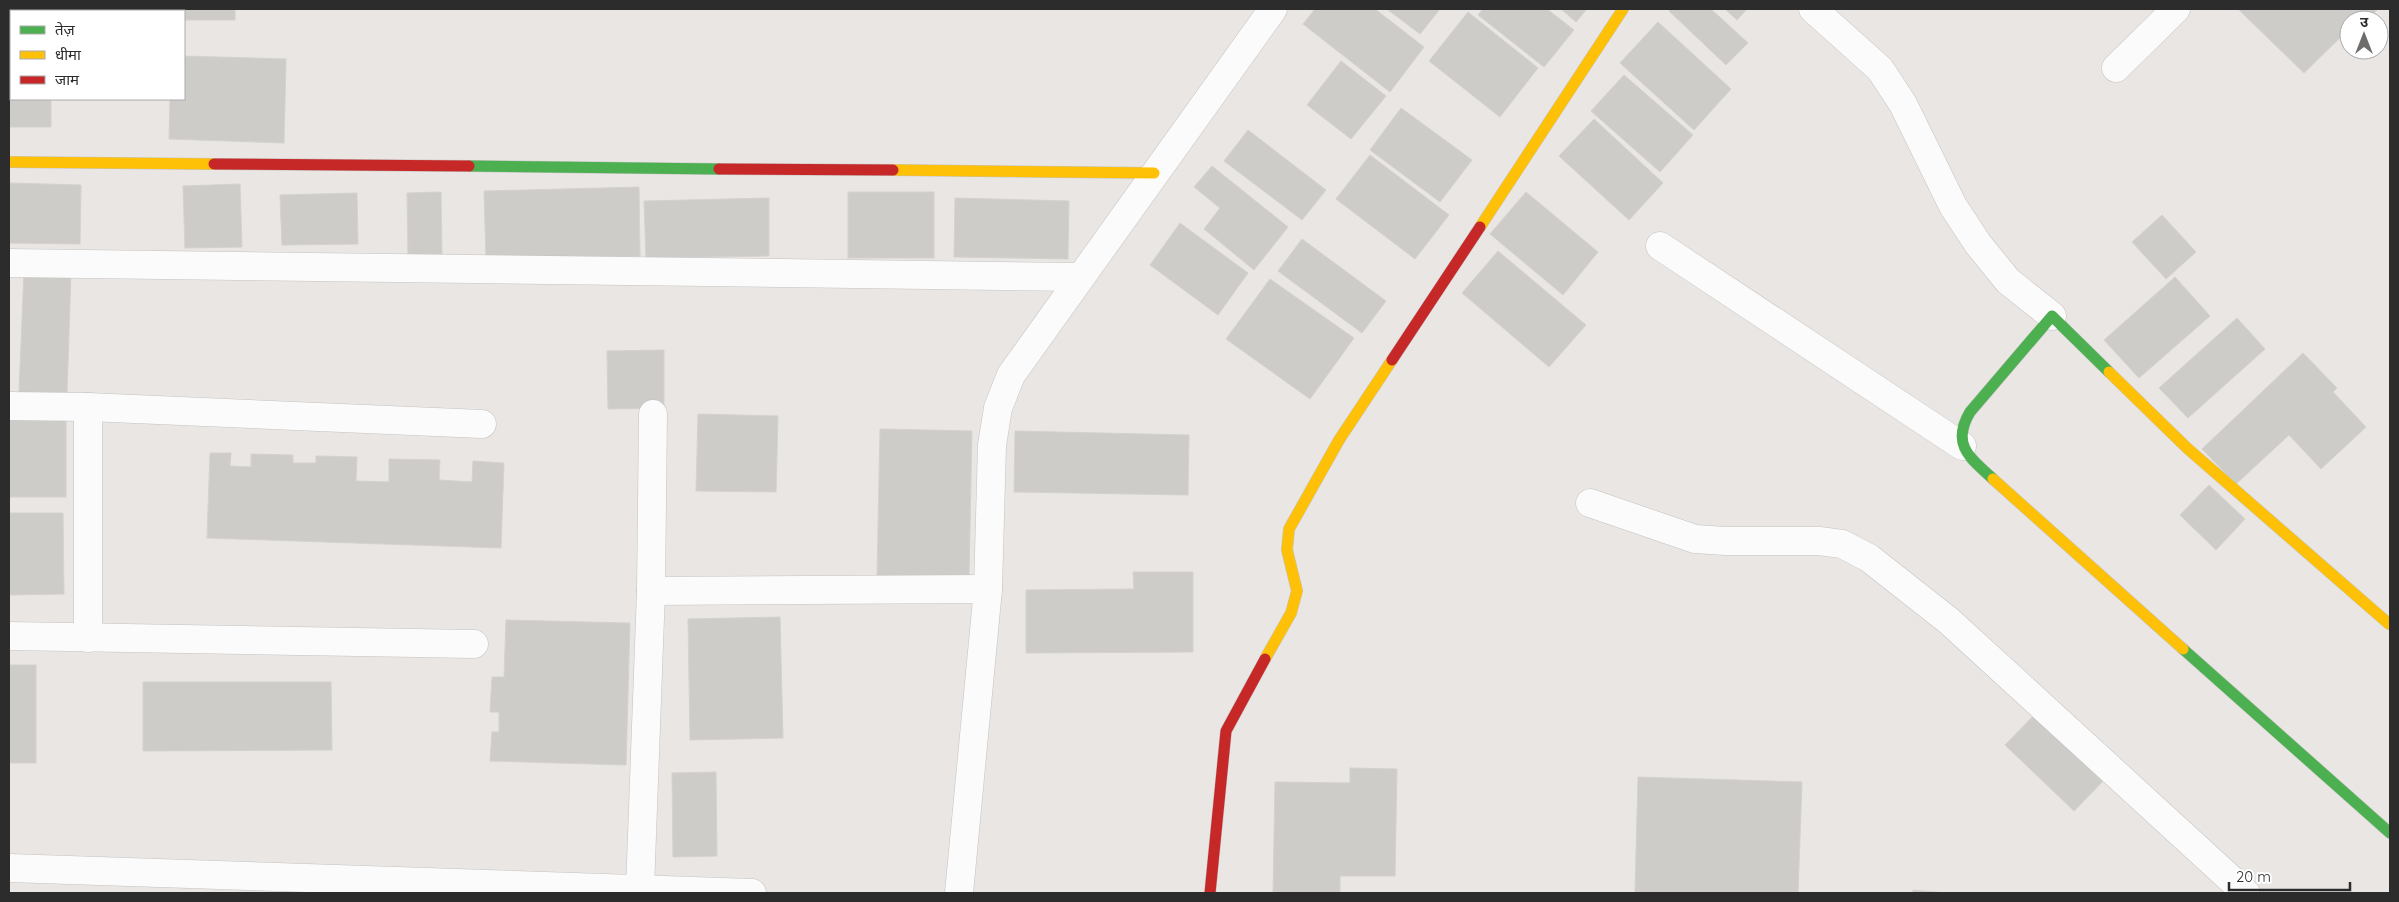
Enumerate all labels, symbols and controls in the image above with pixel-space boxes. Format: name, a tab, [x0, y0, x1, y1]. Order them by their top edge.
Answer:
legend	[10, 10, 185, 100]
north arrow	[2339, 10, 2389, 60]
text: उ	[2360, 13, 2369, 31]
text: तेज़	[55, 20, 76, 39]
text: धीमा	[55, 45, 82, 64]
text: जाम	[55, 70, 80, 89]
scale bar	[2229, 860, 2350, 892]
text: 20 m	[2236, 867, 2271, 886]

